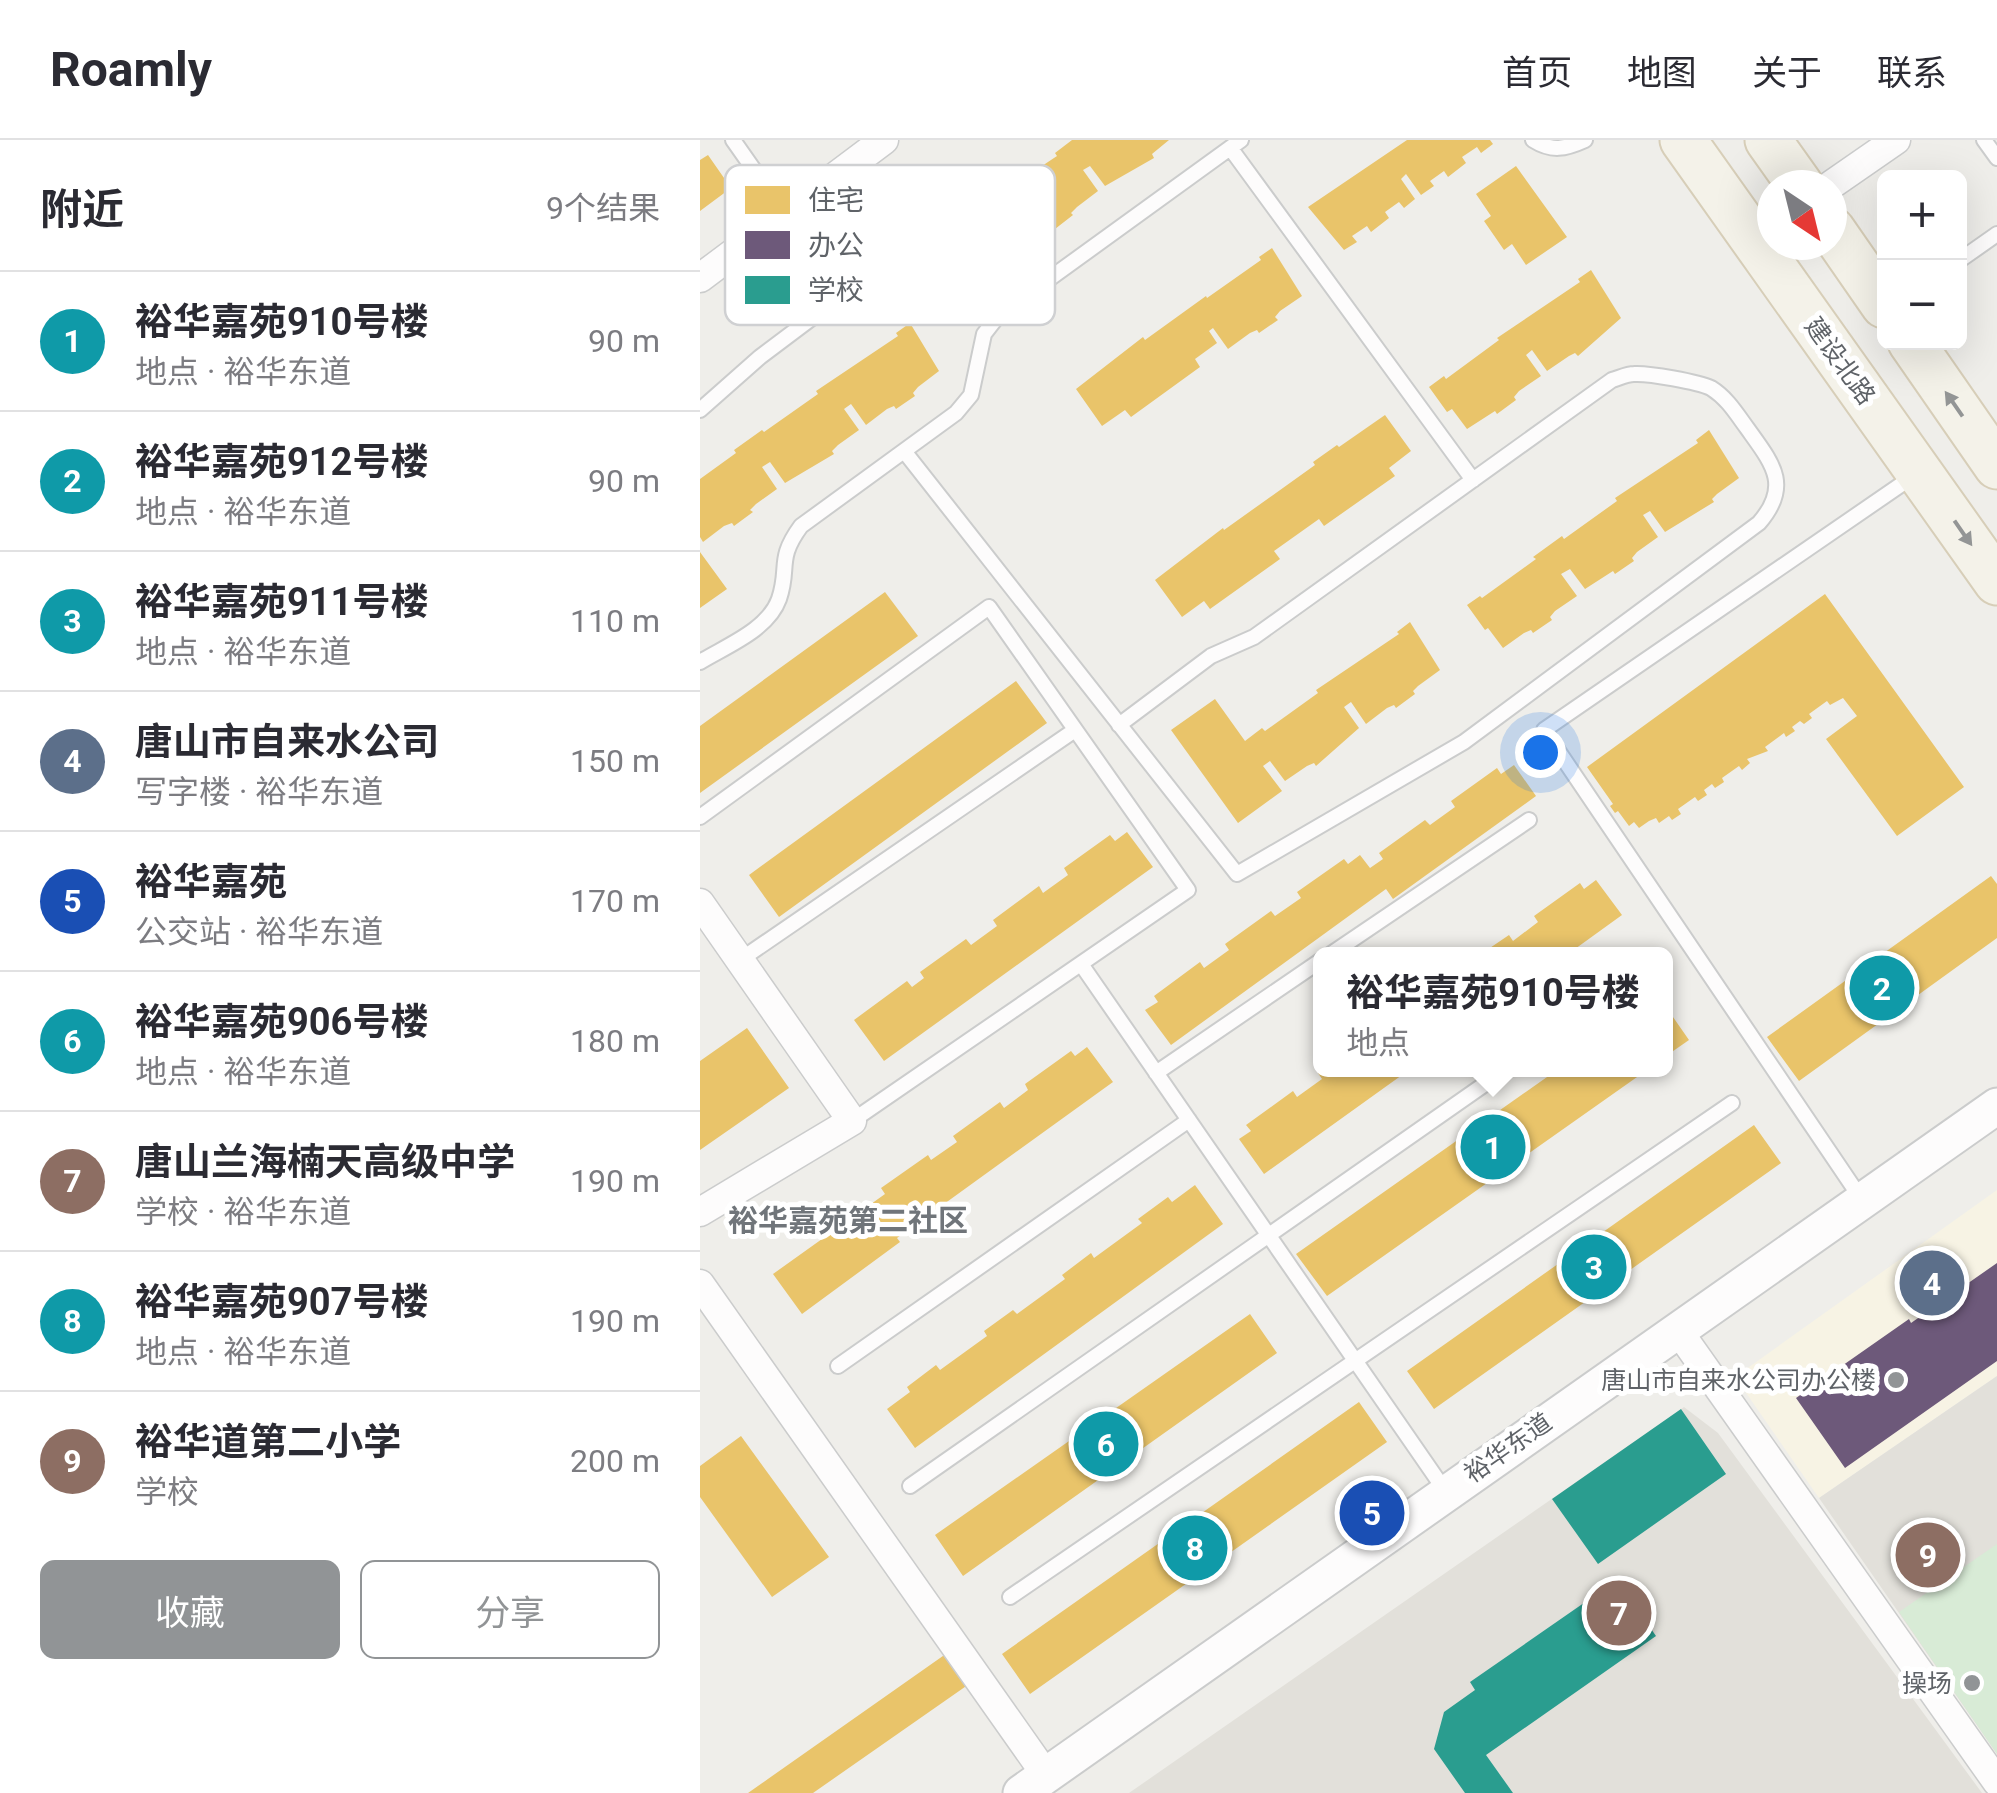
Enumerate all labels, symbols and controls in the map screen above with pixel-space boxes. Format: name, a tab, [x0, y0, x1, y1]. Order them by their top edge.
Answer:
text: Roamly	[50, 41, 212, 98]
text: 首页	[1502, 53, 1572, 94]
text: 地图	[1627, 53, 1697, 94]
text: 关于	[1752, 53, 1822, 94]
text: 联系	[1877, 53, 1947, 94]
legend	[725, 165, 1055, 325]
north arrow	[1757, 170, 1847, 260]
map controls	[1877, 170, 1967, 350]
button: +	[1877, 170, 1967, 260]
text: 住宅	[808, 184, 864, 217]
text: 附近	[40, 185, 124, 234]
text: 9个结果	[546, 189, 660, 227]
text: 办公	[808, 229, 864, 262]
button: −	[1877, 260, 1967, 350]
text: 学校	[808, 274, 864, 307]
text: 裕华嘉苑910号楼	[135, 300, 428, 344]
street label: 建设北路	[1799, 312, 1881, 410]
text: 1	[63, 322, 82, 360]
text: 90 m	[588, 322, 660, 360]
text: 地点 · 裕华东道	[135, 353, 351, 391]
one-way arrow	[1945, 391, 1964, 417]
text: 裕华嘉苑912号楼	[135, 440, 428, 484]
text: 2	[63, 462, 82, 500]
text: 90 m	[588, 462, 660, 500]
text: 地点 · 裕华东道	[135, 493, 351, 531]
one-way arrow	[1953, 520, 1972, 546]
text: 裕华嘉苑911号楼	[135, 580, 428, 624]
text: 3	[63, 602, 82, 640]
text: 110 m	[570, 602, 660, 640]
text: 地点 · 裕华东道	[135, 633, 351, 671]
text: 唐山市自来水公司	[135, 720, 439, 764]
your location	[1515, 727, 1566, 778]
text: 4	[63, 742, 82, 780]
text: 150 m	[570, 742, 660, 780]
text: 写字楼 · 裕华东道	[135, 773, 383, 811]
text: 裕华嘉苑	[135, 860, 287, 904]
text: 5	[63, 882, 82, 920]
text: 170 m	[570, 882, 660, 920]
text: 公交站 · 裕华东道	[135, 913, 383, 951]
popup	[1313, 947, 1673, 1077]
pin: 2	[1850, 950, 1914, 1026]
text: 裕华嘉苑910号楼	[1346, 971, 1640, 1015]
text: 裕华嘉苑906号楼	[135, 1000, 428, 1044]
text: 6	[63, 1022, 82, 1060]
text: 180 m	[570, 1022, 660, 1060]
text: 地点	[1346, 1024, 1410, 1062]
text: 地点 · 裕华东道	[135, 1053, 351, 1091]
pin: 1	[1460, 1110, 1526, 1184]
text: 唐山兰海楠天高级中学	[135, 1140, 515, 1184]
text: 7	[63, 1162, 82, 1200]
text: 190 m	[570, 1162, 660, 1200]
text: 学校 · 裕华东道	[135, 1193, 351, 1231]
district label: 裕华嘉苑第二社区	[728, 1203, 968, 1238]
pin: 3	[1562, 1230, 1626, 1304]
pin: 4	[1900, 1246, 1964, 1320]
text: 裕华嘉苑907号楼	[135, 1280, 428, 1324]
text: 8	[63, 1302, 82, 1340]
text: 190 m	[570, 1302, 660, 1340]
text: 地点 · 裕华东道	[135, 1333, 351, 1371]
place label: 唐山市自来水公司办公楼	[1601, 1366, 1876, 1395]
marker: 唐山市自来水公司办公楼	[1885, 1369, 1907, 1391]
pin: 6	[1074, 1406, 1138, 1482]
street label: 裕华东道	[1459, 1407, 1557, 1489]
text: 裕华道第二小学	[135, 1420, 401, 1464]
text: 9	[63, 1442, 82, 1480]
text: 200 m	[570, 1442, 660, 1480]
text: 学校	[135, 1473, 199, 1511]
pin: 5	[1340, 1476, 1404, 1550]
pin: 8	[1162, 1510, 1228, 1586]
pin: 9	[1896, 1518, 1960, 1592]
button: 收藏	[40, 1560, 340, 1659]
button: 分享	[360, 1560, 660, 1659]
pin: 7	[1586, 1576, 1652, 1650]
place label: 操场	[1902, 1669, 1952, 1698]
marker: 操场	[1961, 1672, 1983, 1694]

